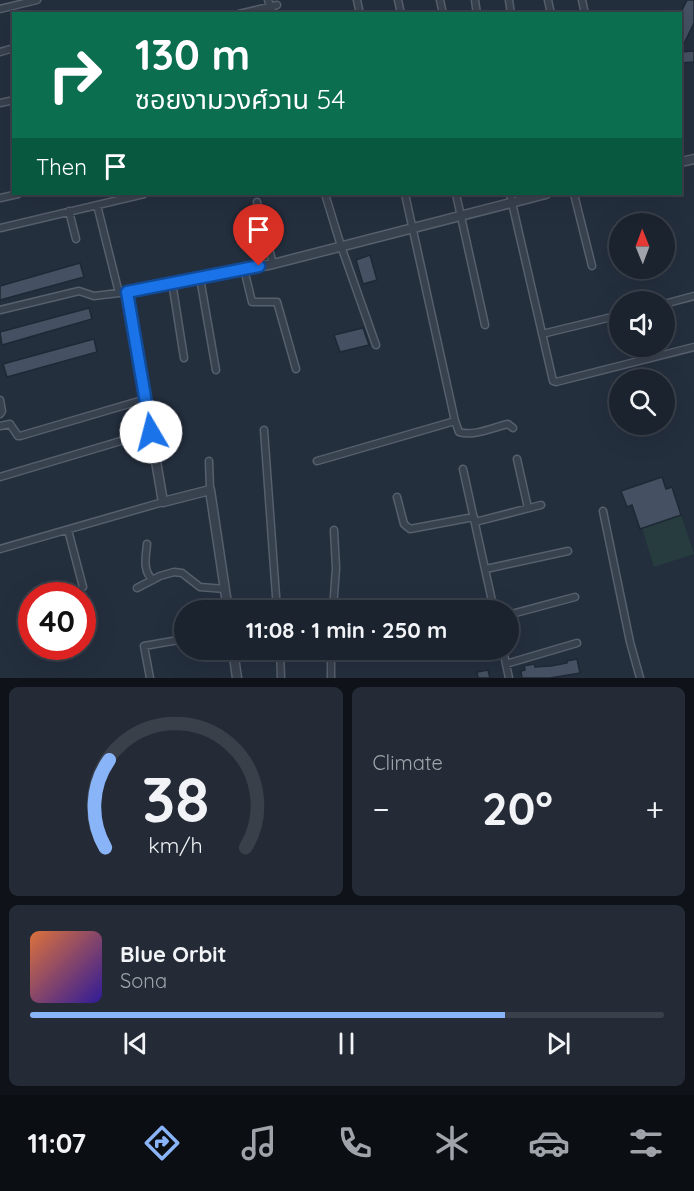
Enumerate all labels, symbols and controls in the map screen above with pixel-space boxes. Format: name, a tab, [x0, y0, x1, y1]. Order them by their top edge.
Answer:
text: 130 m	[135, 28, 250, 81]
icon: right	[36, 36, 114, 114]
text: ซอยงามวงศ์วาน 54	[135, 82, 345, 116]
icon: arrive	[99, 150, 132, 183]
text: Then	[36, 153, 87, 181]
pin	[233, 204, 284, 266]
icon: arrive	[242, 213, 275, 246]
north arrow	[609, 213, 675, 279]
map controls	[609, 213, 675, 435]
button: sound	[609, 291, 675, 357]
button: search	[609, 369, 675, 435]
position arrow	[119, 400, 183, 464]
speed limit sign: 40	[18, 582, 96, 660]
text: 11:08 · 1 min · 250 m	[246, 616, 447, 644]
text: Climate	[373, 750, 443, 775]
text: 38	[142, 760, 210, 838]
text: 20°	[482, 780, 553, 836]
text: −	[373, 788, 390, 829]
text: +	[645, 788, 664, 829]
text: km/h	[149, 833, 203, 859]
text: Blue Orbit	[120, 940, 226, 968]
text: Sona	[120, 968, 167, 993]
icon: previous	[119, 1027, 152, 1060]
icon: pause	[330, 1027, 363, 1060]
icon: next	[542, 1027, 575, 1060]
icon: directions	[141, 1122, 183, 1164]
icon: music	[238, 1122, 280, 1164]
icon: phone	[334, 1122, 376, 1164]
icon: climate	[431, 1122, 473, 1164]
icon: car	[528, 1122, 570, 1164]
icon: filters	[625, 1122, 667, 1164]
text: 11:07	[27, 1126, 86, 1160]

